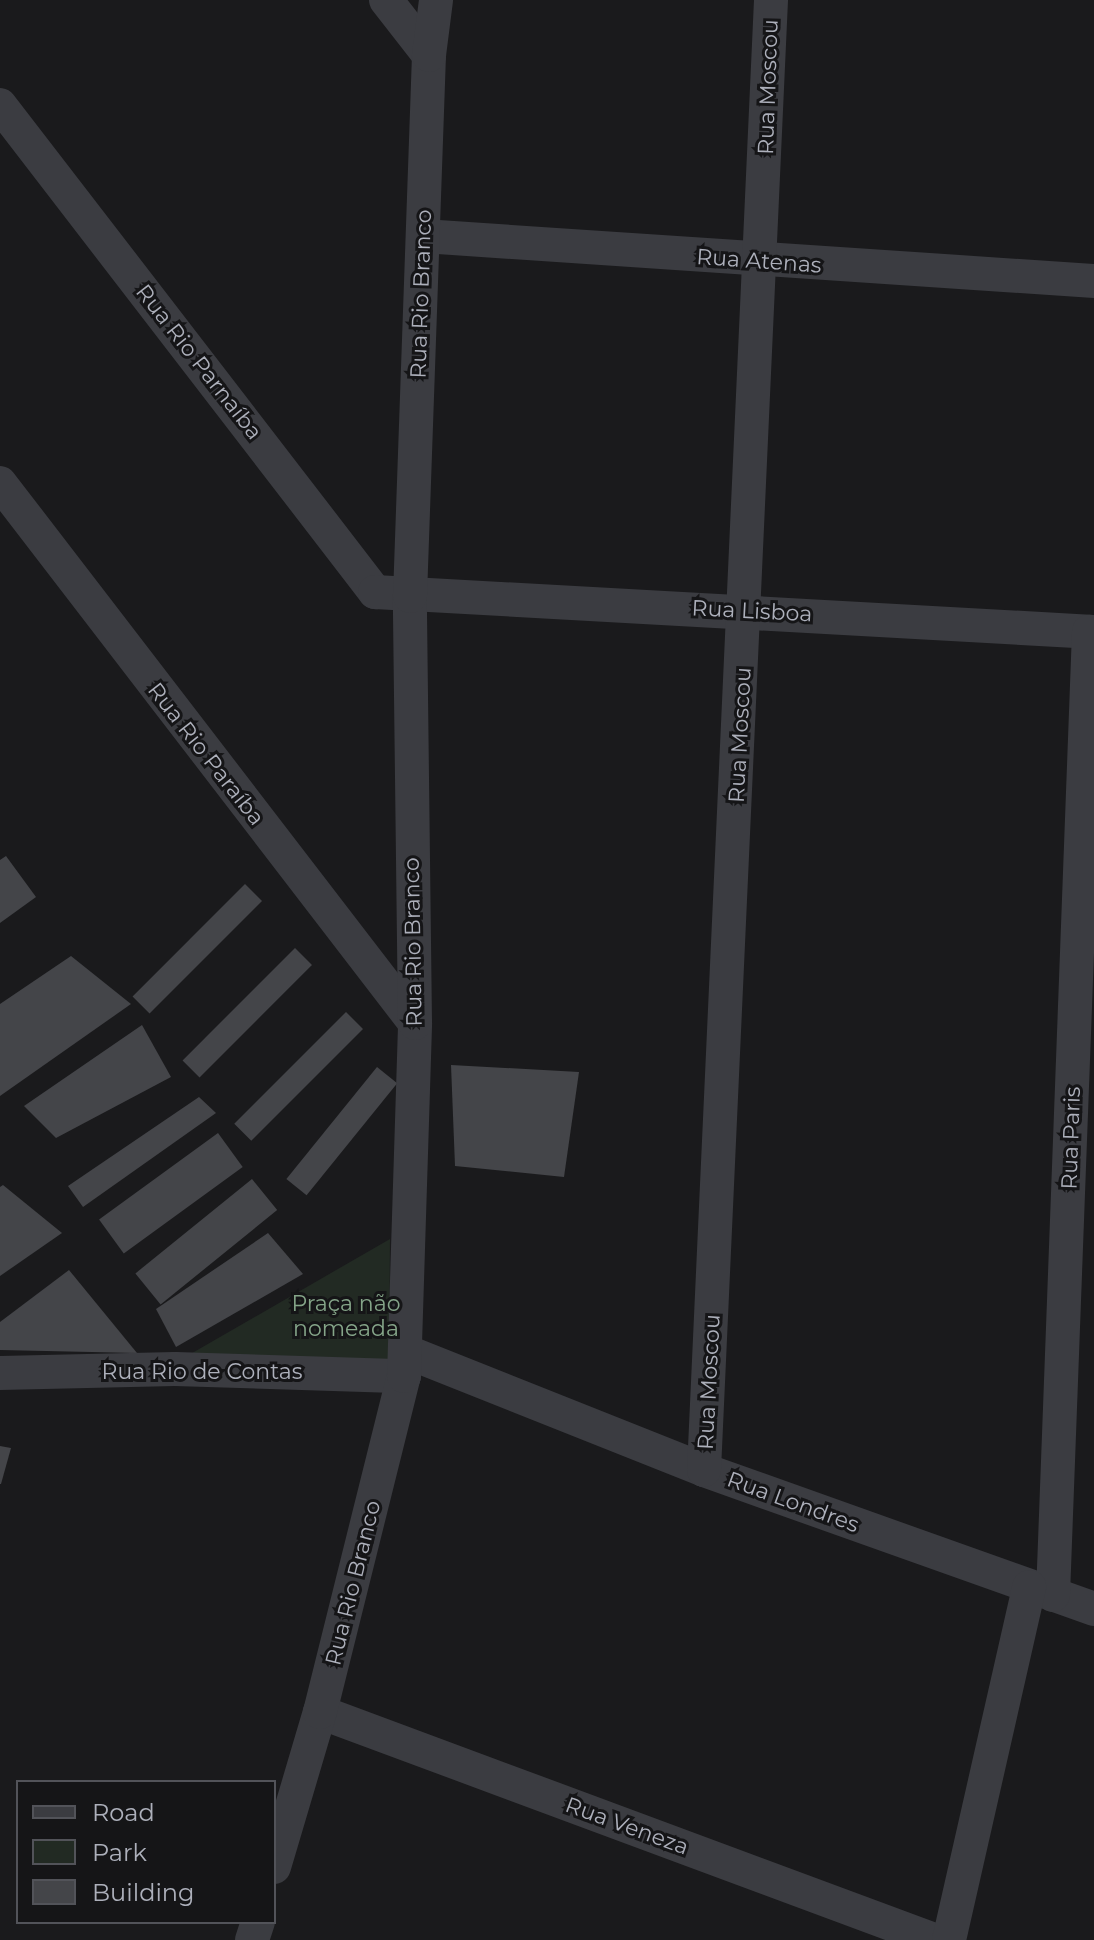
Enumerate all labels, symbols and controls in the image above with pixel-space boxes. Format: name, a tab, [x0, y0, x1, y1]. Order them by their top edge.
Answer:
street label: Rua Moscou	[752, 19, 784, 155]
street label: Rua Rio Branco	[405, 209, 437, 379]
street label: Rua Atenas	[695, 243, 823, 279]
street label: Rua Rio Parnaíba	[130, 279, 268, 445]
street label: Rua Lisboa	[691, 595, 813, 627]
street label: Rua Moscou	[723, 667, 757, 803]
street label: Rua Rio Paraíba	[142, 677, 270, 831]
street label: Rua Rio Branco	[398, 857, 428, 1027]
street label: Rua Paris	[1056, 1086, 1086, 1190]
park label: Praça não nomeada	[292, 1290, 400, 1342]
street label: Rua Moscou	[692, 1314, 726, 1450]
street label: Rua Rio de Contas	[102, 1359, 302, 1385]
street label: Rua Londres	[723, 1466, 863, 1538]
street label: Rua Rio Branco	[320, 1498, 386, 1668]
legend	[16, 1780, 276, 1924]
street label: Rua Veneza	[562, 1792, 692, 1860]
text: Road	[92, 1798, 155, 1827]
text: Park	[92, 1838, 147, 1867]
text: Building	[92, 1878, 195, 1907]

